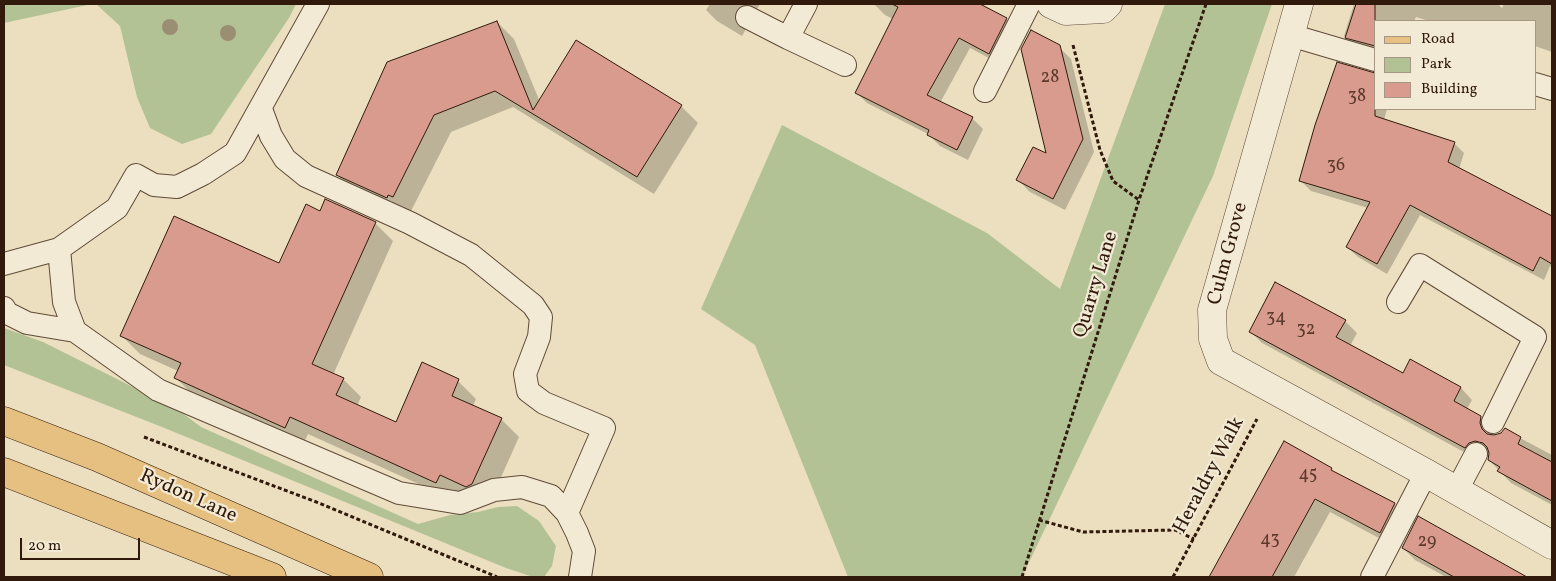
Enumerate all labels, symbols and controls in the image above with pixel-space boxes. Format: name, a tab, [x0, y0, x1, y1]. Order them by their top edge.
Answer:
legend	[1374, 20, 1536, 110]
text: Road	[1421, 29, 1455, 50]
text: Park	[1421, 54, 1452, 75]
house number: 28	[1041, 68, 1059, 90]
text: Building	[1421, 79, 1477, 100]
house number: 38	[1348, 87, 1366, 109]
house number: 36	[1327, 156, 1345, 178]
street label: Culm Grove	[1204, 200, 1254, 308]
street label: Quarry Lane	[1069, 229, 1125, 341]
house number: 34	[1266, 308, 1286, 330]
house number: 32	[1297, 320, 1315, 342]
street label: Heraldry Walk	[1169, 413, 1251, 539]
street label: Rydon Lane	[136, 465, 240, 529]
house number: 45	[1299, 465, 1317, 487]
scale bar	[22, 528, 142, 560]
house number: 43	[1260, 530, 1280, 552]
house number: 29	[1418, 532, 1436, 554]
text: 20 m	[28, 536, 61, 557]

